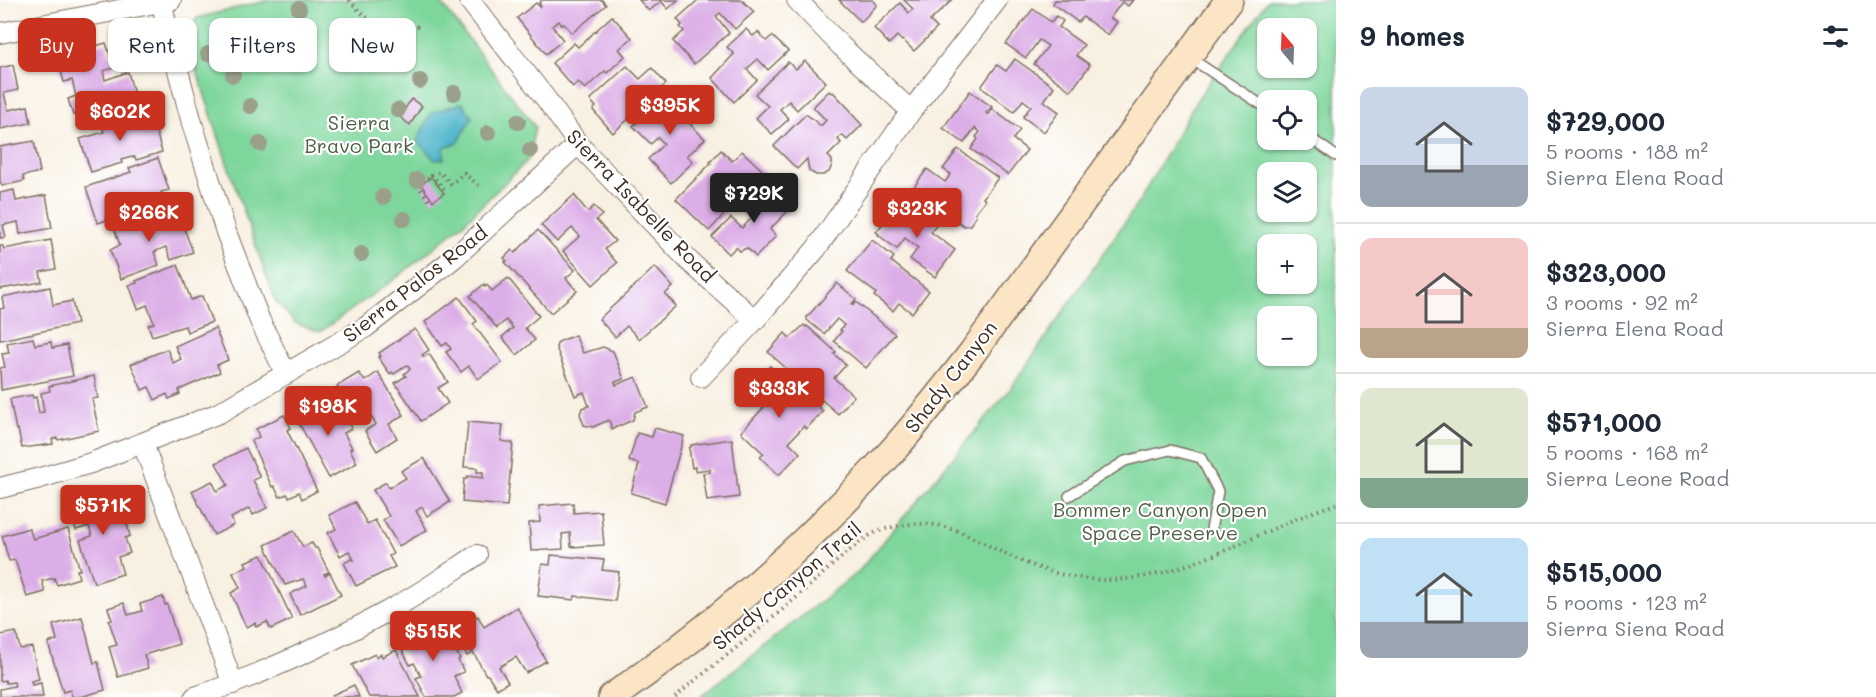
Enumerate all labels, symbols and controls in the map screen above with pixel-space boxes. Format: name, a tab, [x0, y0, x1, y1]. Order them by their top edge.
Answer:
chip: Buy	[18, 18, 96, 72]
chip: Rent	[108, 18, 197, 72]
chip: Filters	[209, 18, 317, 72]
chip: New	[329, 18, 416, 72]
north arrow	[1257, 18, 1317, 78]
map controls	[1257, 18, 1317, 366]
text: 9 homes	[1360, 19, 1465, 53]
icon: filters	[1819, 20, 1852, 53]
pin: $395K	[628, 85, 712, 136]
button: locate	[1257, 90, 1317, 150]
pin: $602K	[78, 91, 162, 142]
text: $395K	[639, 91, 701, 117]
text: $602K	[89, 97, 151, 123]
text: $729,000	[1546, 104, 1665, 138]
park label: Sierra Bravo Park	[304, 109, 414, 158]
icon: home	[1408, 111, 1480, 183]
street label: Sierra Isabelle Road	[562, 123, 722, 287]
text: 5 rooms · 188 m²	[1546, 138, 1708, 164]
button: layers	[1257, 162, 1317, 222]
text: Sierra Elena Road	[1546, 164, 1723, 190]
pin: $729K	[712, 173, 796, 224]
text: $729K	[724, 179, 784, 205]
pin: $323K	[875, 188, 959, 239]
pin: $266K	[107, 192, 191, 243]
text: $323K	[887, 194, 947, 220]
text: $266K	[119, 198, 179, 224]
street label: Sierra Palos Road	[337, 219, 492, 348]
button: +	[1257, 234, 1317, 294]
text: $323,000	[1546, 255, 1666, 289]
icon: home	[1408, 262, 1480, 334]
text: 3 rooms · 92 m²	[1546, 289, 1698, 315]
button: −	[1257, 306, 1317, 366]
street label: Shady Canyon	[898, 315, 1002, 438]
text: Sierra Elena Road	[1546, 315, 1723, 341]
pin: $333K	[737, 368, 821, 419]
text: $333K	[748, 374, 810, 400]
pin: $198K	[286, 386, 370, 437]
text: $198K	[299, 392, 357, 418]
text: $571,000	[1546, 405, 1661, 439]
icon: home	[1408, 412, 1480, 484]
text: 5 rooms · 168 m²	[1546, 439, 1708, 465]
text: Sierra Leone Road	[1546, 465, 1729, 491]
pin: $571K	[61, 485, 145, 536]
text: $571K	[74, 491, 132, 517]
park label: Bommer Canyon Open Space Preserve	[1053, 496, 1267, 545]
street label: Shady Canyon Trail	[706, 515, 866, 655]
text: $515,000	[1546, 555, 1662, 589]
icon: home	[1408, 562, 1480, 634]
text: 5 rooms · 123 m²	[1546, 589, 1707, 615]
pin: $515K	[391, 611, 475, 662]
text: Sierra Siena Road	[1546, 615, 1724, 641]
text: $515K	[404, 617, 462, 643]

